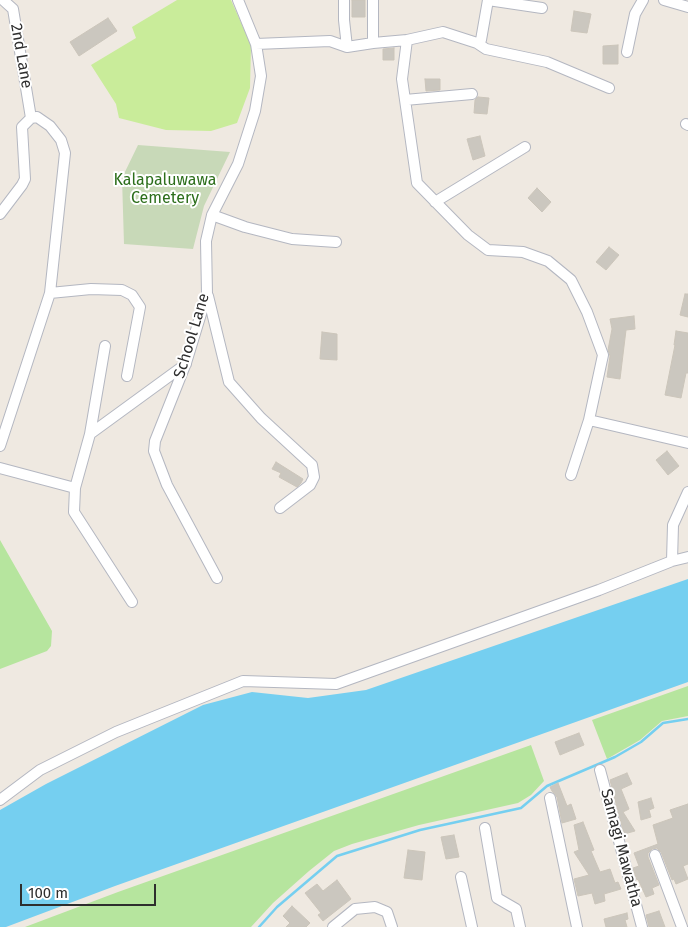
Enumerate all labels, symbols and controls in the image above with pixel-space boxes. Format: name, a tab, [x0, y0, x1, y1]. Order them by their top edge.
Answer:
street label: 2nd Lane	[6, 22, 36, 90]
park label: Kalapaluwawa Cemetery	[114, 171, 216, 209]
street label: School Lane	[170, 291, 214, 381]
street label: Samagi Mawatha	[596, 787, 646, 909]
scale bar	[22, 874, 159, 906]
text: 100 m	[28, 884, 68, 902]

